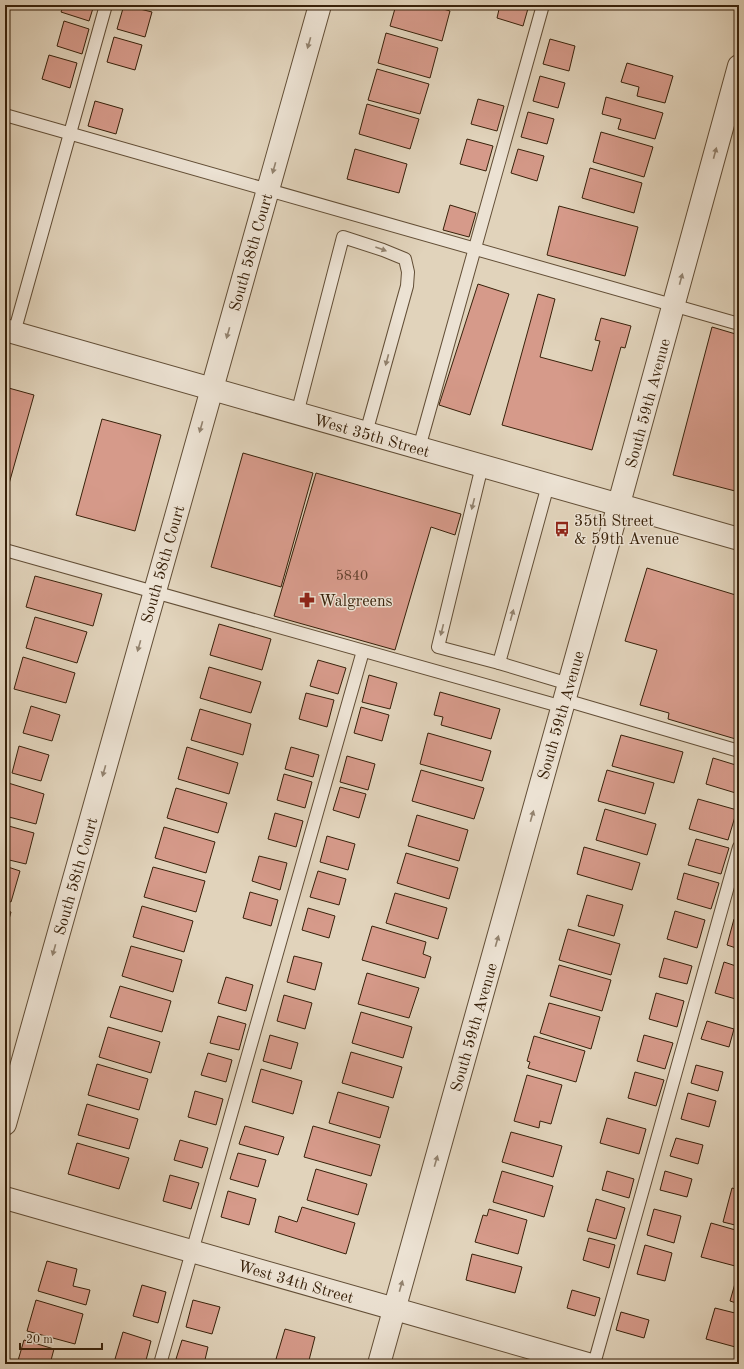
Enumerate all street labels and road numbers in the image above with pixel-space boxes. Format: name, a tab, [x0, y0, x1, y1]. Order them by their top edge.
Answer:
street label: South 58th Court	[227, 191, 277, 313]
street label: South 59th Avenue	[624, 337, 674, 470]
street label: West 35th Street	[312, 413, 432, 461]
street label: South 58th Court	[139, 503, 189, 625]
street label: South 59th Avenue	[536, 649, 588, 782]
street label: South 58th Court	[52, 815, 102, 937]
street label: South 59th Avenue	[449, 961, 501, 1094]
street label: West 34th Street	[236, 1259, 356, 1307]

